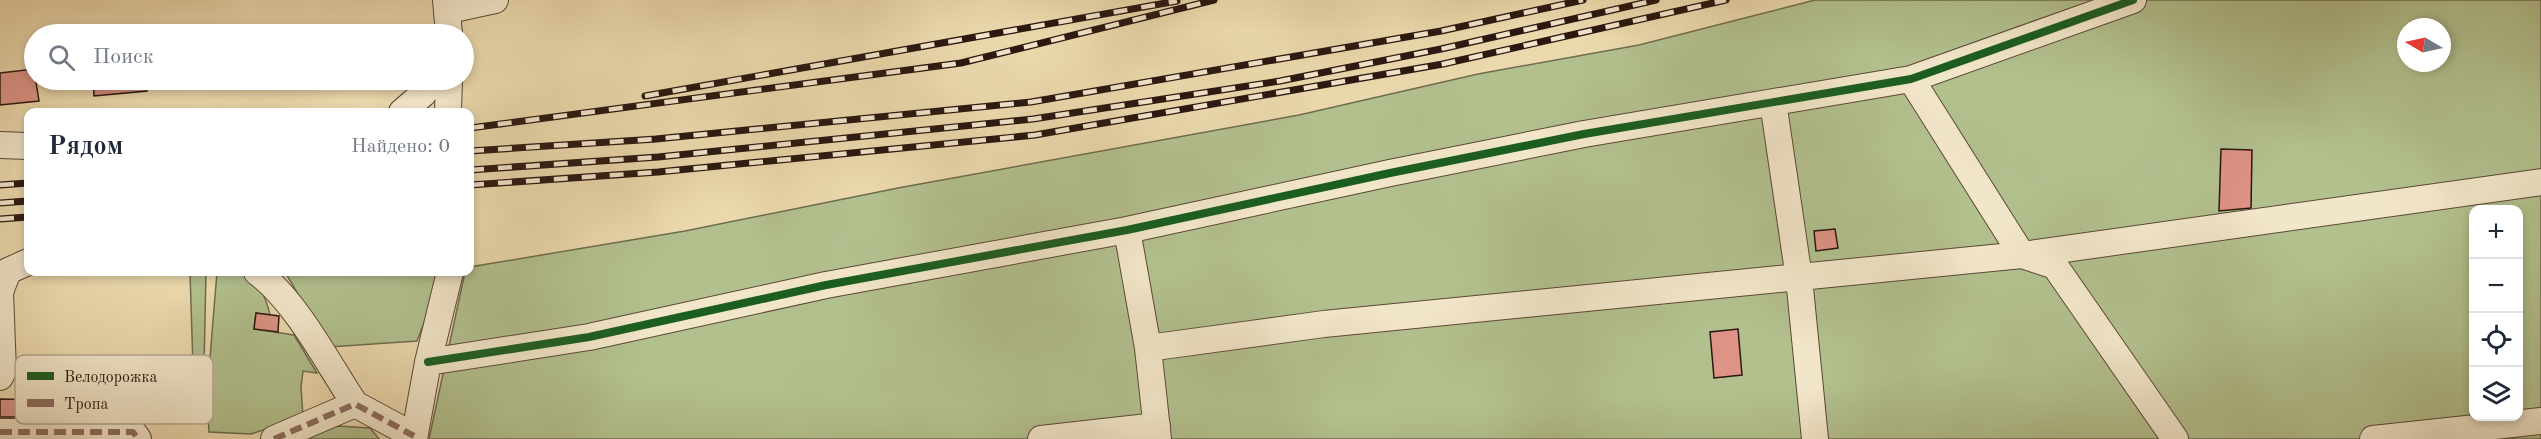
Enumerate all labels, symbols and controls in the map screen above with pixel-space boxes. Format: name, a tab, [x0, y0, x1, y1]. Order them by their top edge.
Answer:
north arrow	[2397, 18, 2451, 72]
search box	[24, 24, 474, 90]
icon: search	[45, 41, 78, 74]
text: Поиск	[93, 46, 154, 68]
text: Рядом	[48, 134, 123, 160]
text: Найдено: 0	[351, 137, 450, 157]
map controls	[2469, 205, 2523, 421]
button: +	[2469, 205, 2523, 259]
button: −	[2469, 259, 2523, 313]
button: locate	[2469, 313, 2523, 367]
legend	[15, 355, 213, 424]
button: layers	[2469, 367, 2523, 421]
text: Велодорожка	[64, 370, 157, 386]
text: Тропа	[64, 397, 108, 413]

